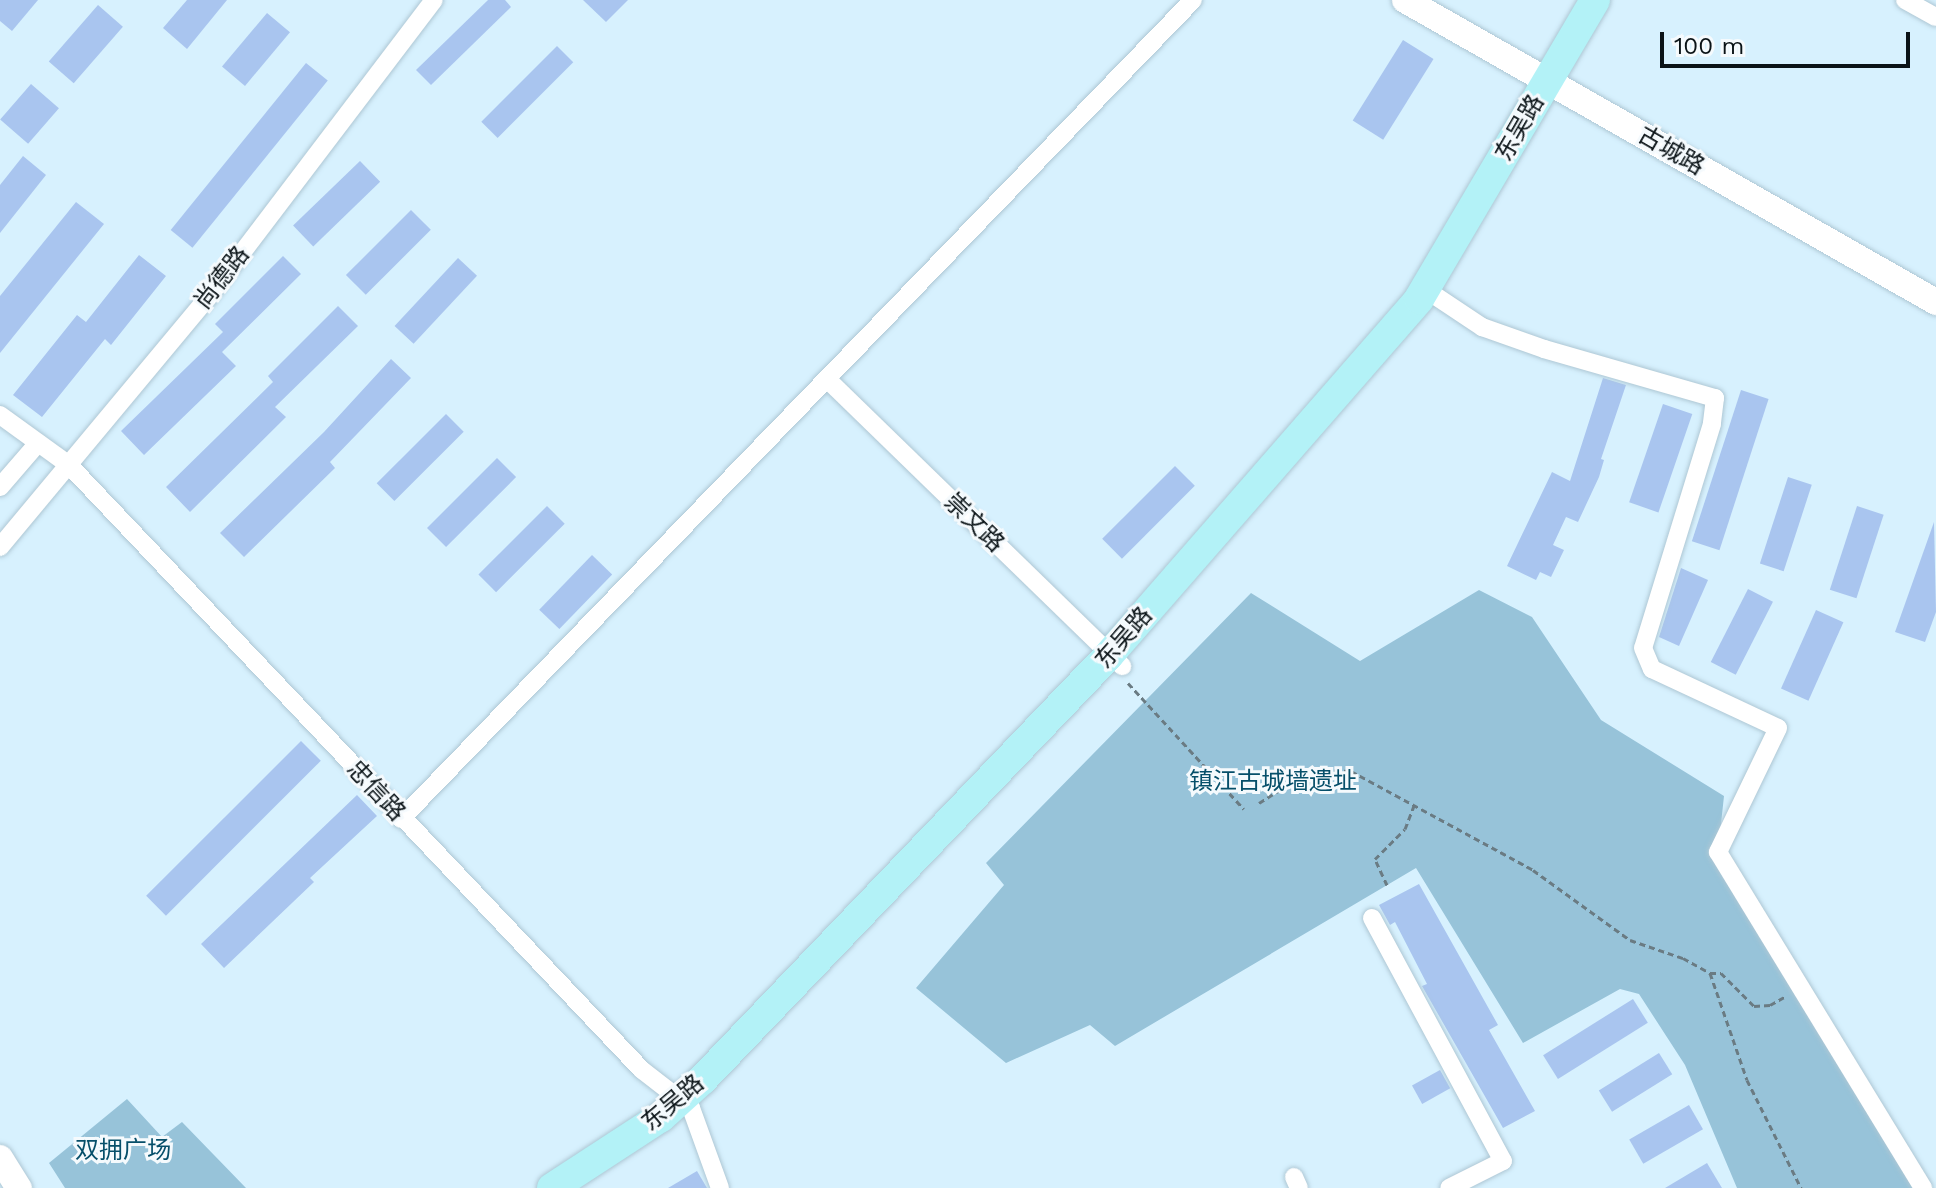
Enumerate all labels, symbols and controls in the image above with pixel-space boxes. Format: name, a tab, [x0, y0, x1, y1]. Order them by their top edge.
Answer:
scale bar	[1664, 16, 1914, 66]
text: 100 m	[1674, 32, 1744, 60]
street label: 东吴路	[1490, 90, 1550, 166]
street label: 古城路	[1633, 121, 1709, 181]
street label: 尚德路	[188, 241, 256, 315]
street label: 崇文路	[938, 488, 1010, 558]
street label: 东吴路	[1090, 601, 1158, 675]
street label: 忠信路	[341, 755, 411, 827]
park label: 镇江古城墙遗址	[1189, 768, 1357, 796]
street label: 东吴路	[636, 1069, 710, 1137]
park label: 双拥广场	[75, 1137, 171, 1165]

